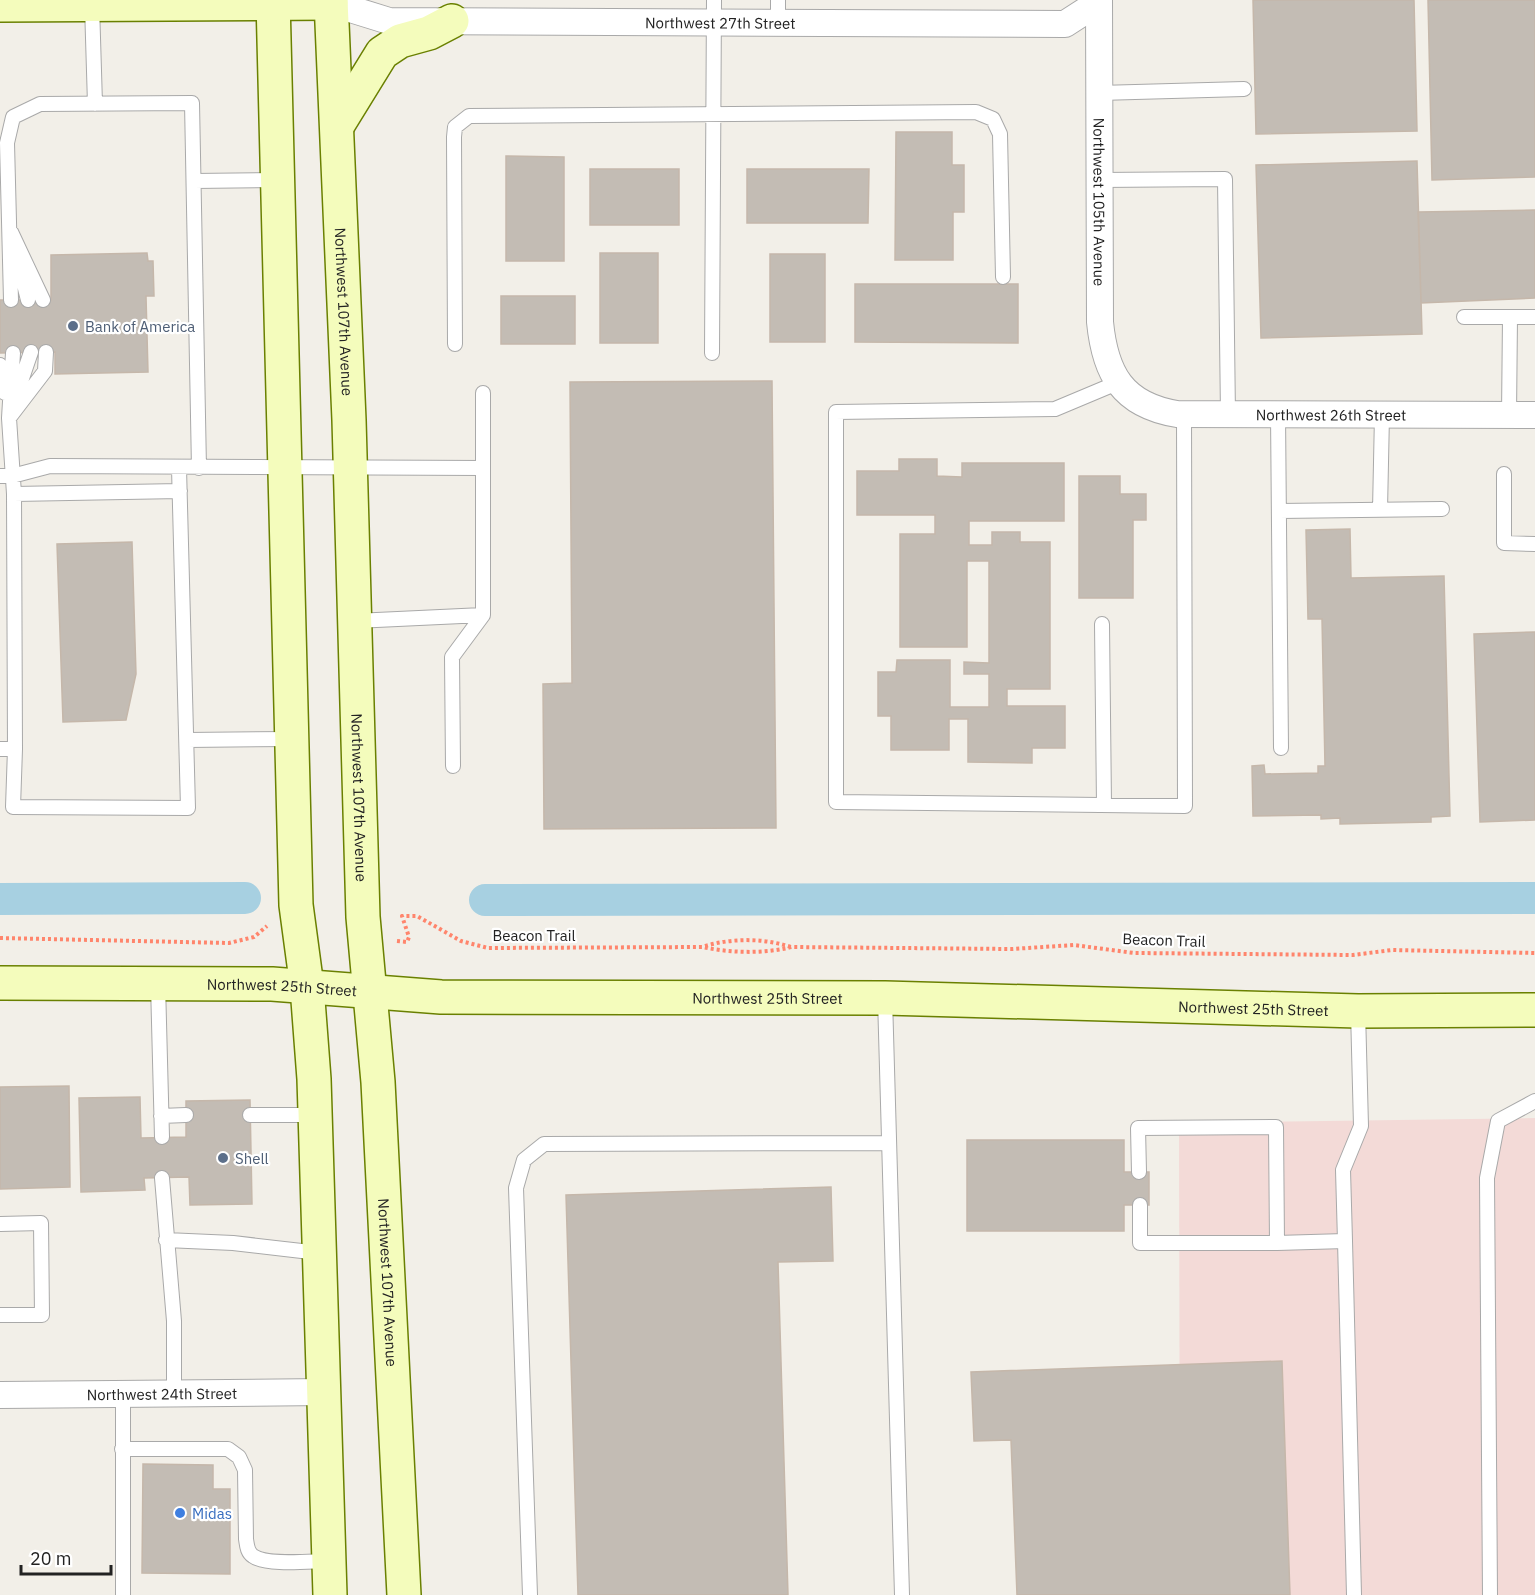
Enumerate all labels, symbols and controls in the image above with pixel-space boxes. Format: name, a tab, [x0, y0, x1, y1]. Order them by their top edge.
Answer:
street label: Northwest 27th Street	[645, 13, 796, 32]
street label: Northwest 105th Avenue	[1090, 118, 1109, 286]
street label: Northwest 107th Avenue	[331, 227, 357, 396]
place label: Bank of America	[85, 317, 195, 336]
marker: Bank of America	[66, 319, 80, 333]
street label: Northwest 26th Street	[1256, 405, 1406, 424]
street label: Northwest 107th Avenue	[348, 713, 372, 882]
street label: Beacon Trail	[492, 926, 576, 945]
street label: Beacon Trail	[1122, 929, 1206, 951]
street label: Northwest 25th Street	[207, 974, 358, 1000]
street label: Northwest 25th Street	[692, 988, 843, 1007]
street label: Northwest 25th Street	[1178, 997, 1329, 1020]
place label: Shell	[235, 1149, 269, 1168]
marker: Shell	[216, 1151, 230, 1165]
street label: Northwest 107th Avenue	[374, 1198, 402, 1367]
street label: Northwest 24th Street	[87, 1383, 237, 1404]
place label: Midas	[192, 1504, 232, 1523]
marker: Midas	[173, 1506, 187, 1520]
scale bar	[21, 1538, 111, 1576]
text: 20 m	[30, 1547, 72, 1570]

